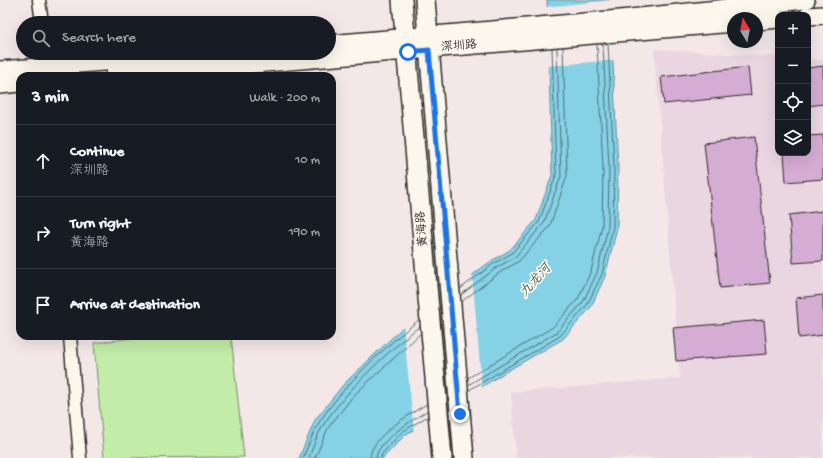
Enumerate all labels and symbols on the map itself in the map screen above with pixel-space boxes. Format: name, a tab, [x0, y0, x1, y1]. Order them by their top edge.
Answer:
north arrow	[727, 12, 763, 48]
street label: 深圳路	[440, 37, 478, 56]
route start	[399, 43, 417, 61]
street label: 黄海路	[413, 210, 432, 248]
water label: 九龙河	[517, 259, 556, 301]
route end	[451, 405, 469, 423]

